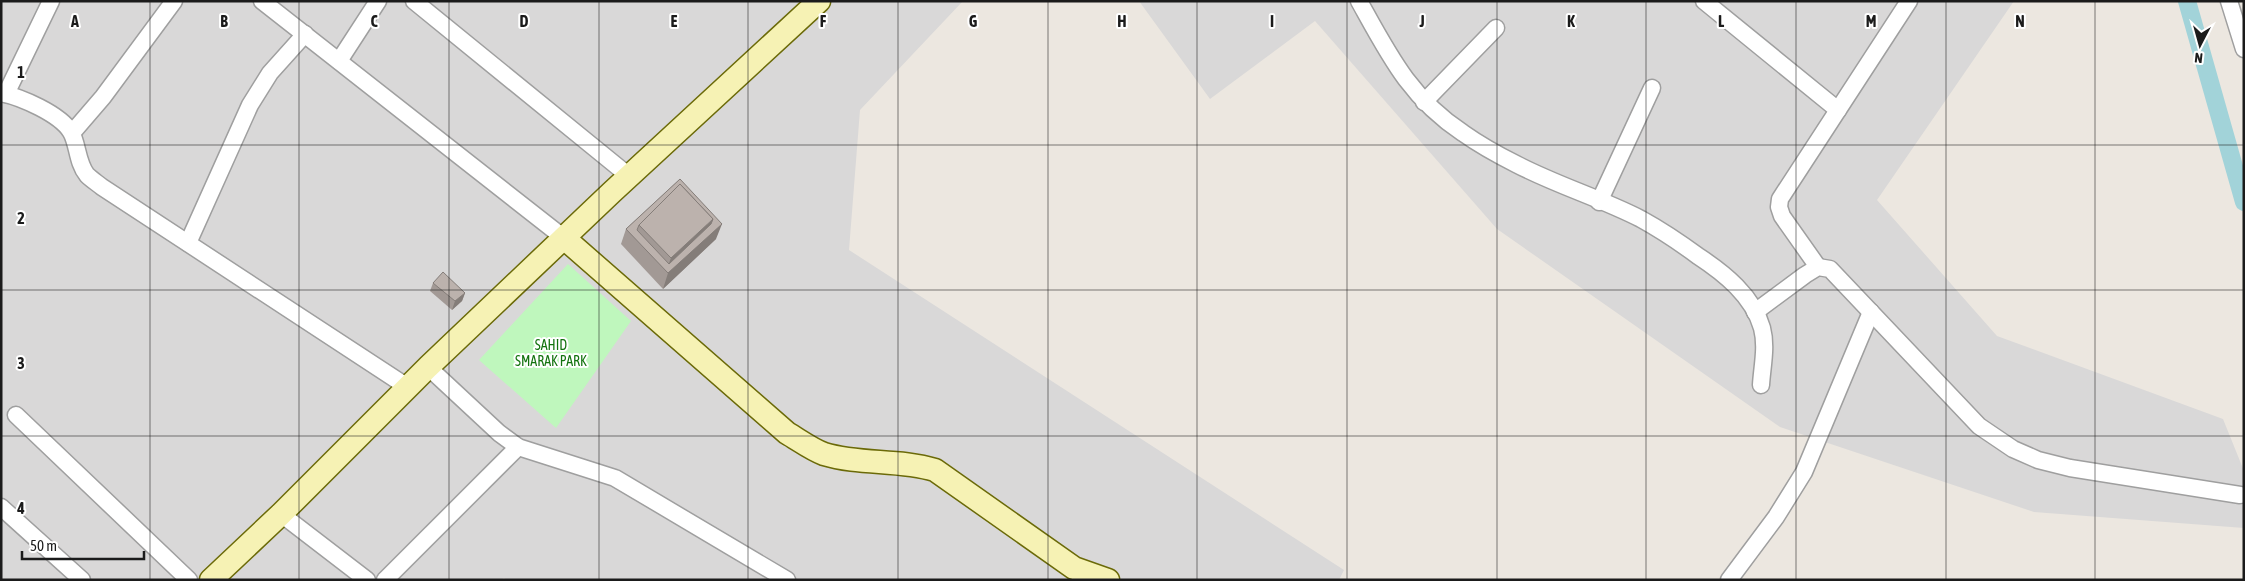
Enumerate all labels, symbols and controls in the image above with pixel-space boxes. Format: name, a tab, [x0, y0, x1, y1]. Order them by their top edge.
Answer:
text: A	[70, 12, 79, 30]
text: B	[220, 12, 228, 30]
text: C	[370, 12, 378, 30]
text: D	[520, 12, 529, 30]
text: E	[671, 12, 678, 30]
text: F	[820, 12, 827, 30]
text: G	[969, 12, 978, 30]
text: H	[1117, 12, 1127, 30]
text: I	[1270, 12, 1274, 30]
text: J	[1418, 12, 1425, 30]
text: K	[1567, 12, 1575, 30]
text: L	[1718, 12, 1725, 30]
text: M	[1866, 12, 1876, 30]
text: N	[2015, 12, 2025, 30]
north arrow	[2175, 20, 2225, 70]
text: N	[2194, 50, 2204, 66]
text: 1	[17, 63, 25, 81]
text: 2	[17, 209, 25, 227]
park label: SAHID SMARAK PARK	[515, 337, 587, 369]
text: 3	[17, 354, 25, 372]
text: 4	[16, 499, 25, 517]
scale bar	[22, 528, 145, 560]
text: 50 m	[30, 537, 57, 554]

